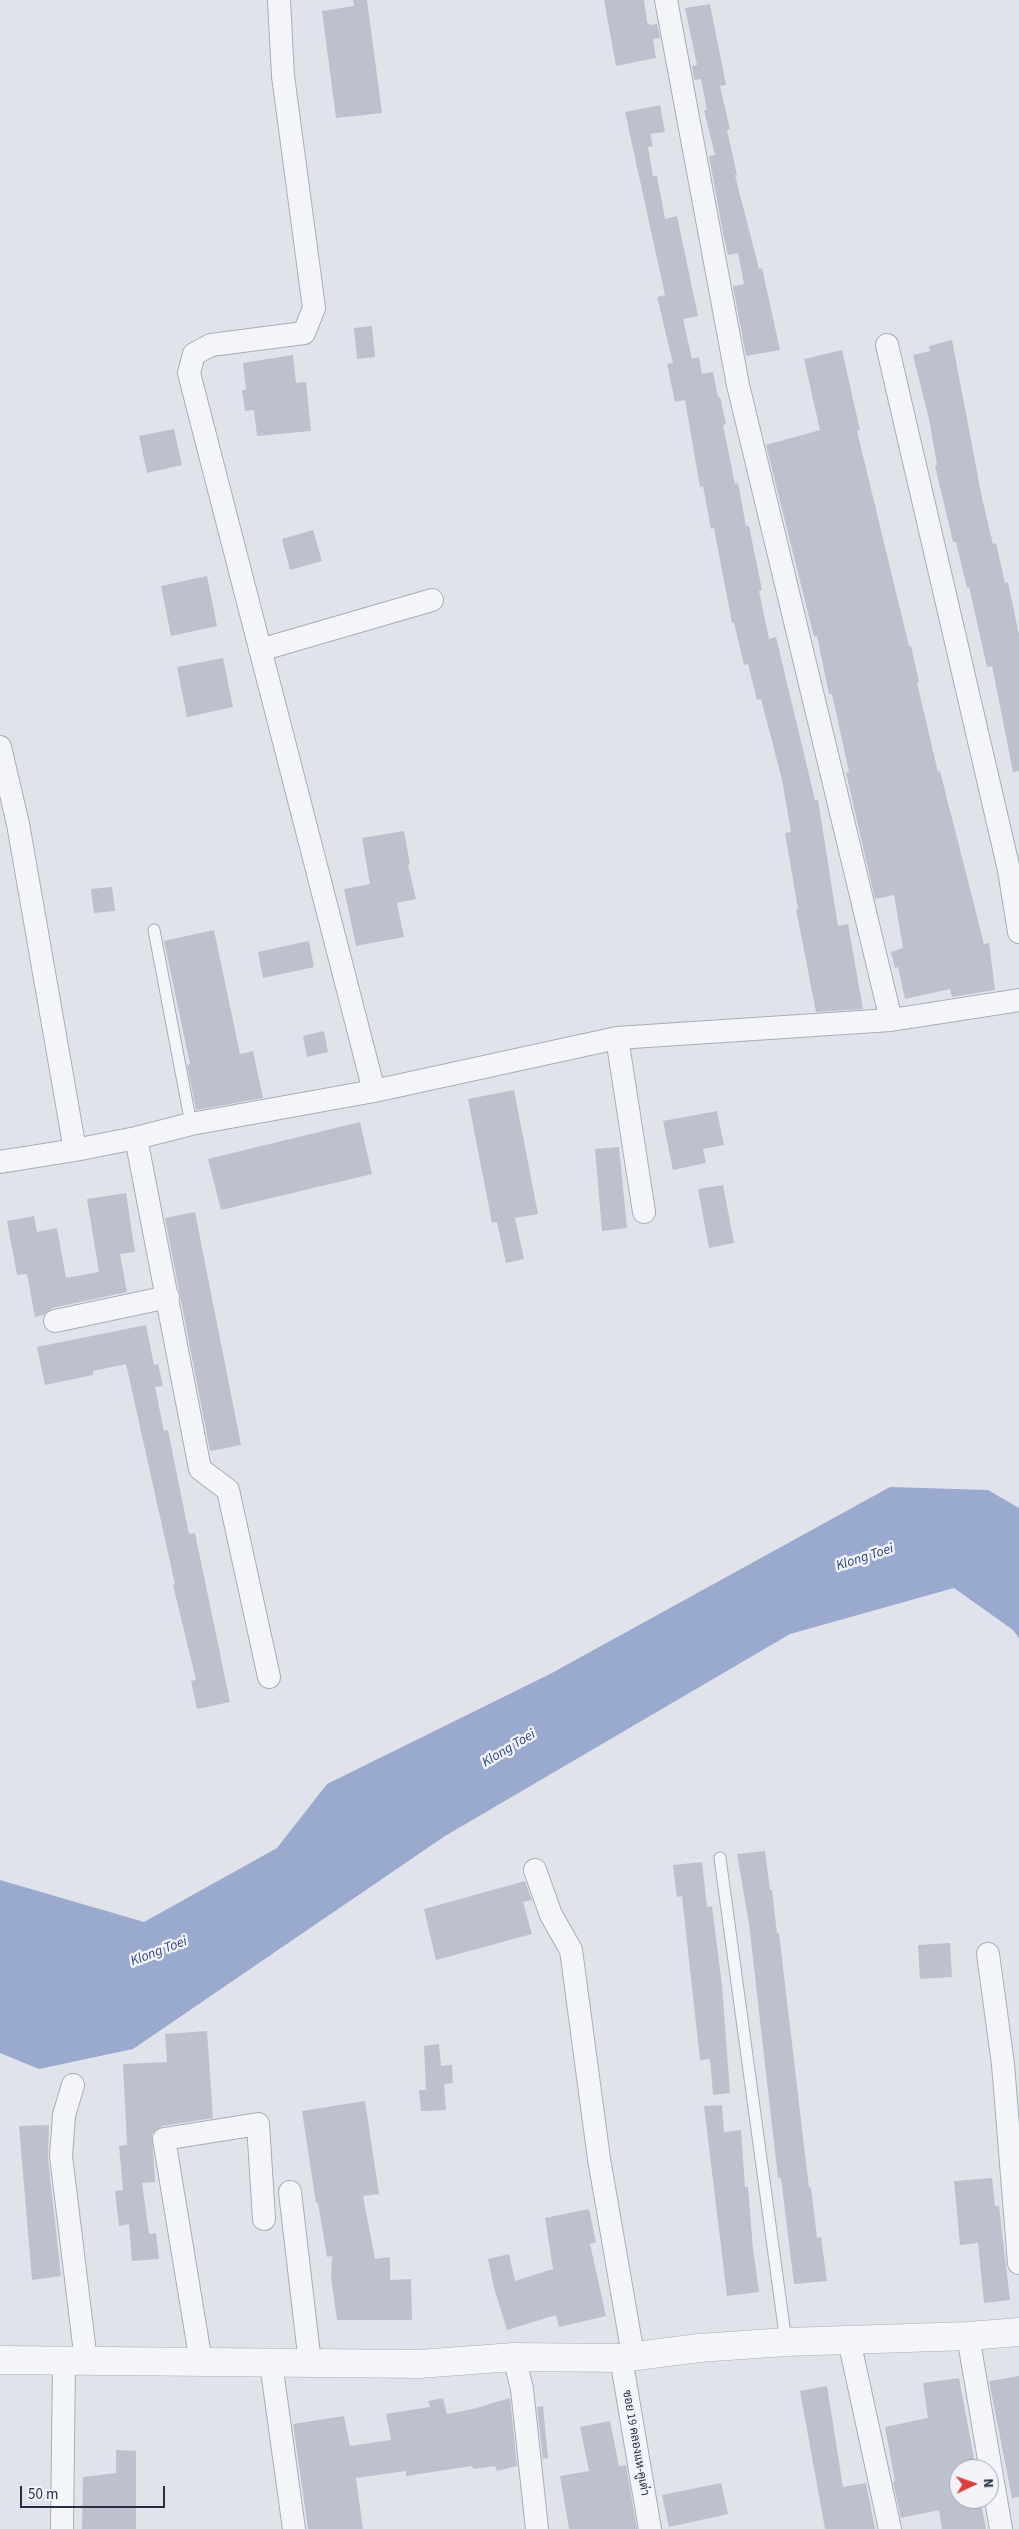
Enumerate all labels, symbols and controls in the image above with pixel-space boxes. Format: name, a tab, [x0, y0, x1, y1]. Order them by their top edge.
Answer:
water label: Klong Toei	[834, 1541, 896, 1575]
water label: Klong Toei	[479, 1727, 539, 1771]
water label: Klong Toei	[128, 1934, 190, 1970]
street label: ซอย 19 คลองแห-คูเต่า	[619, 2389, 651, 2497]
north arrow	[949, 2459, 999, 2509]
scale bar	[22, 2476, 168, 2508]
text: N	[978, 2478, 998, 2488]
text: 50 m	[28, 2484, 58, 2505]

